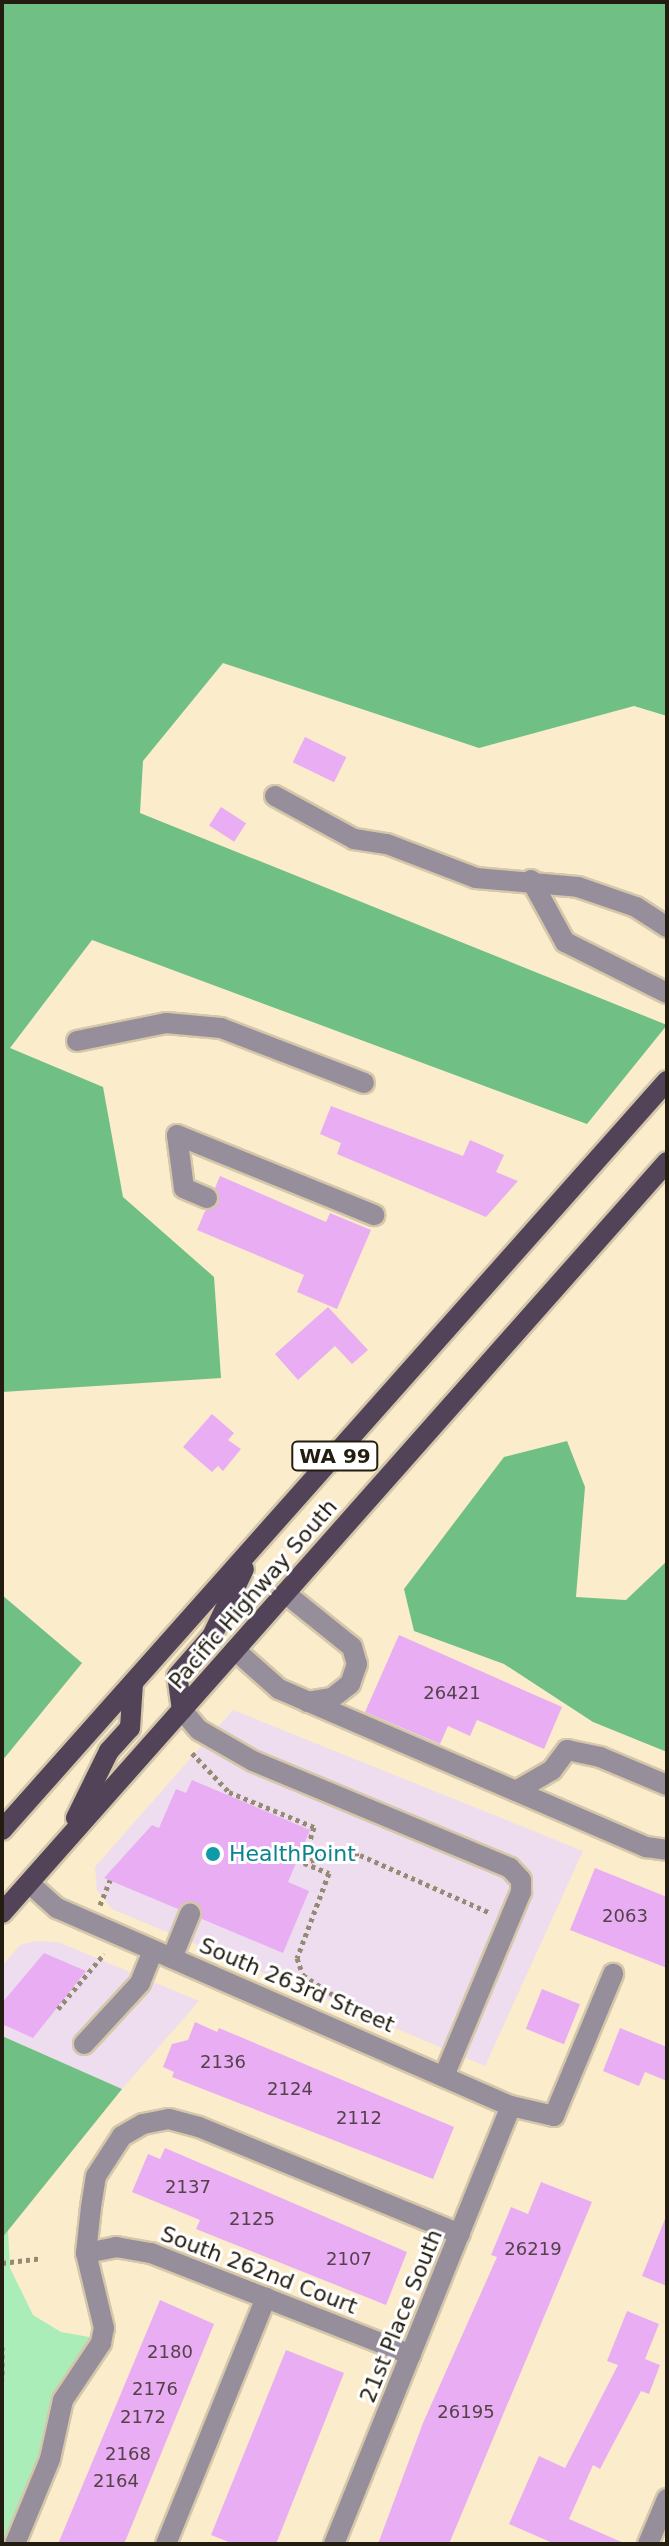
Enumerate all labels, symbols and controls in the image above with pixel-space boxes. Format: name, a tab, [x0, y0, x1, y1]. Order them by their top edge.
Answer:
road number: WA 99	[291, 1440, 379, 1472]
street label: Pacific Highway South	[163, 1494, 343, 1694]
house number: 26421	[423, 1682, 481, 1704]
place label: HealthPoint	[229, 1841, 356, 1867]
marker: HealthPoint	[204, 1845, 222, 1863]
house number: 2063	[602, 1905, 648, 1927]
street label: South 263rd Street	[195, 1932, 399, 2038]
house number: 2136	[200, 2051, 246, 2073]
house number: 2124	[267, 2078, 313, 2100]
house number: 2112	[336, 2107, 382, 2129]
house number: 2137	[165, 2176, 211, 2198]
house number: 2125	[229, 2208, 275, 2230]
street label: South 262nd Court	[157, 2220, 361, 2320]
street label: 21st Place South	[354, 2226, 448, 2406]
house number: 26219	[504, 2238, 562, 2260]
house number: 2107	[326, 2248, 372, 2270]
house number: 2180	[147, 2341, 193, 2363]
house number: 2176	[132, 2378, 178, 2400]
house number: 26195	[437, 2401, 495, 2423]
house number: 2172	[120, 2406, 166, 2428]
house number: 2168	[105, 2443, 151, 2465]
house number: 2164	[93, 2470, 139, 2492]

